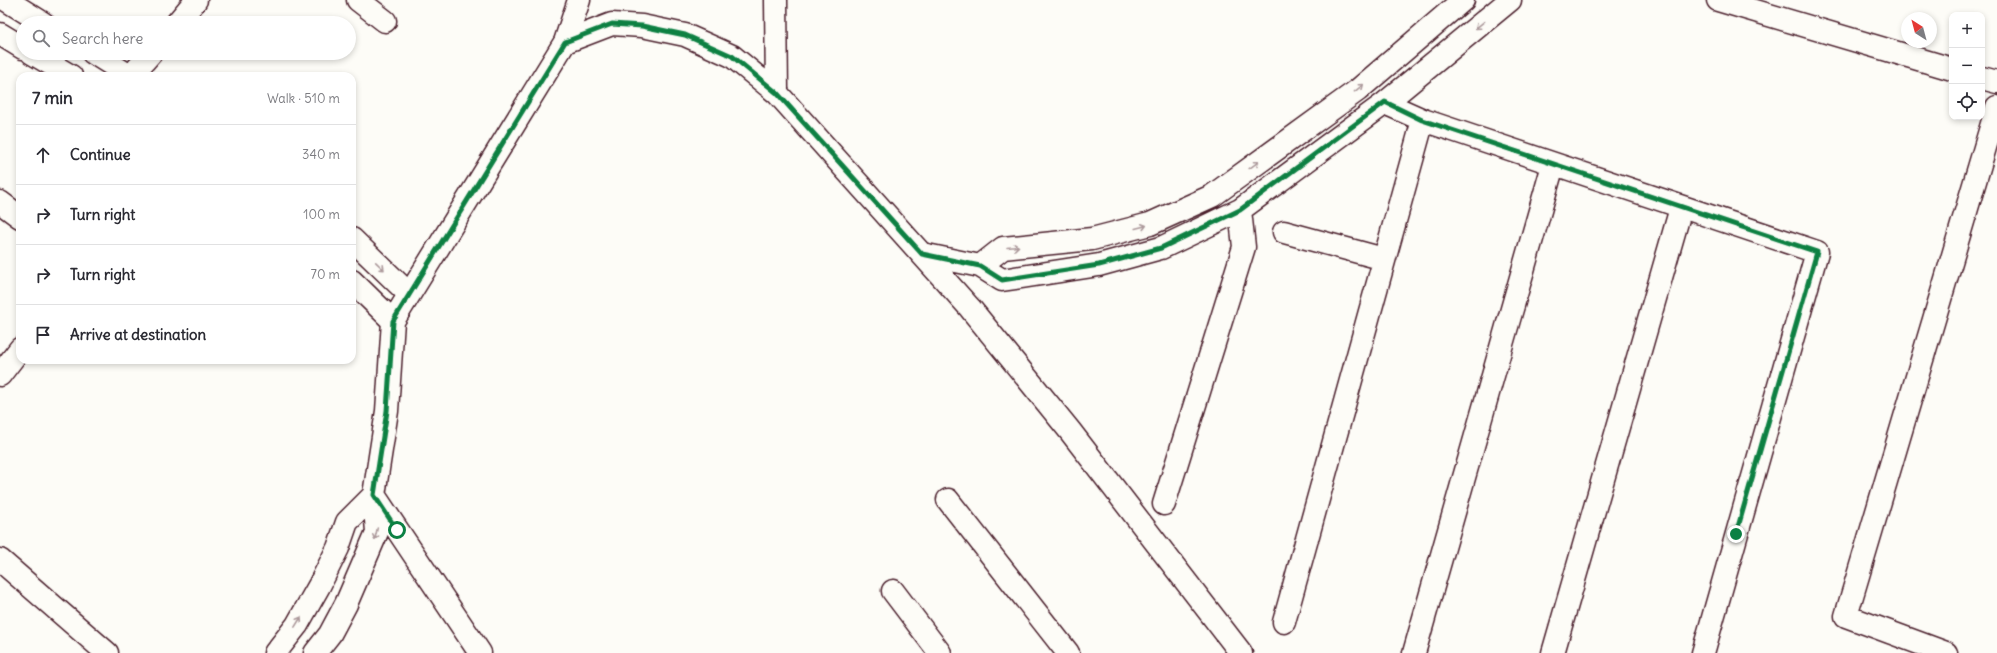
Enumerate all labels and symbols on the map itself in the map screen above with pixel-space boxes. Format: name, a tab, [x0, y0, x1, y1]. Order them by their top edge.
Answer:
north arrow	[1901, 12, 1937, 48]
one-way arrow	[1474, 20, 1485, 29]
one-way arrow	[1354, 84, 1365, 93]
one-way arrow	[1249, 161, 1260, 169]
one-way arrow	[1134, 222, 1147, 230]
one-way arrow	[1006, 243, 1019, 250]
one-way arrow	[375, 261, 385, 271]
route start	[388, 521, 406, 539]
route end	[1727, 525, 1745, 543]
one-way arrow	[371, 527, 379, 540]
one-way arrow	[295, 616, 303, 628]

